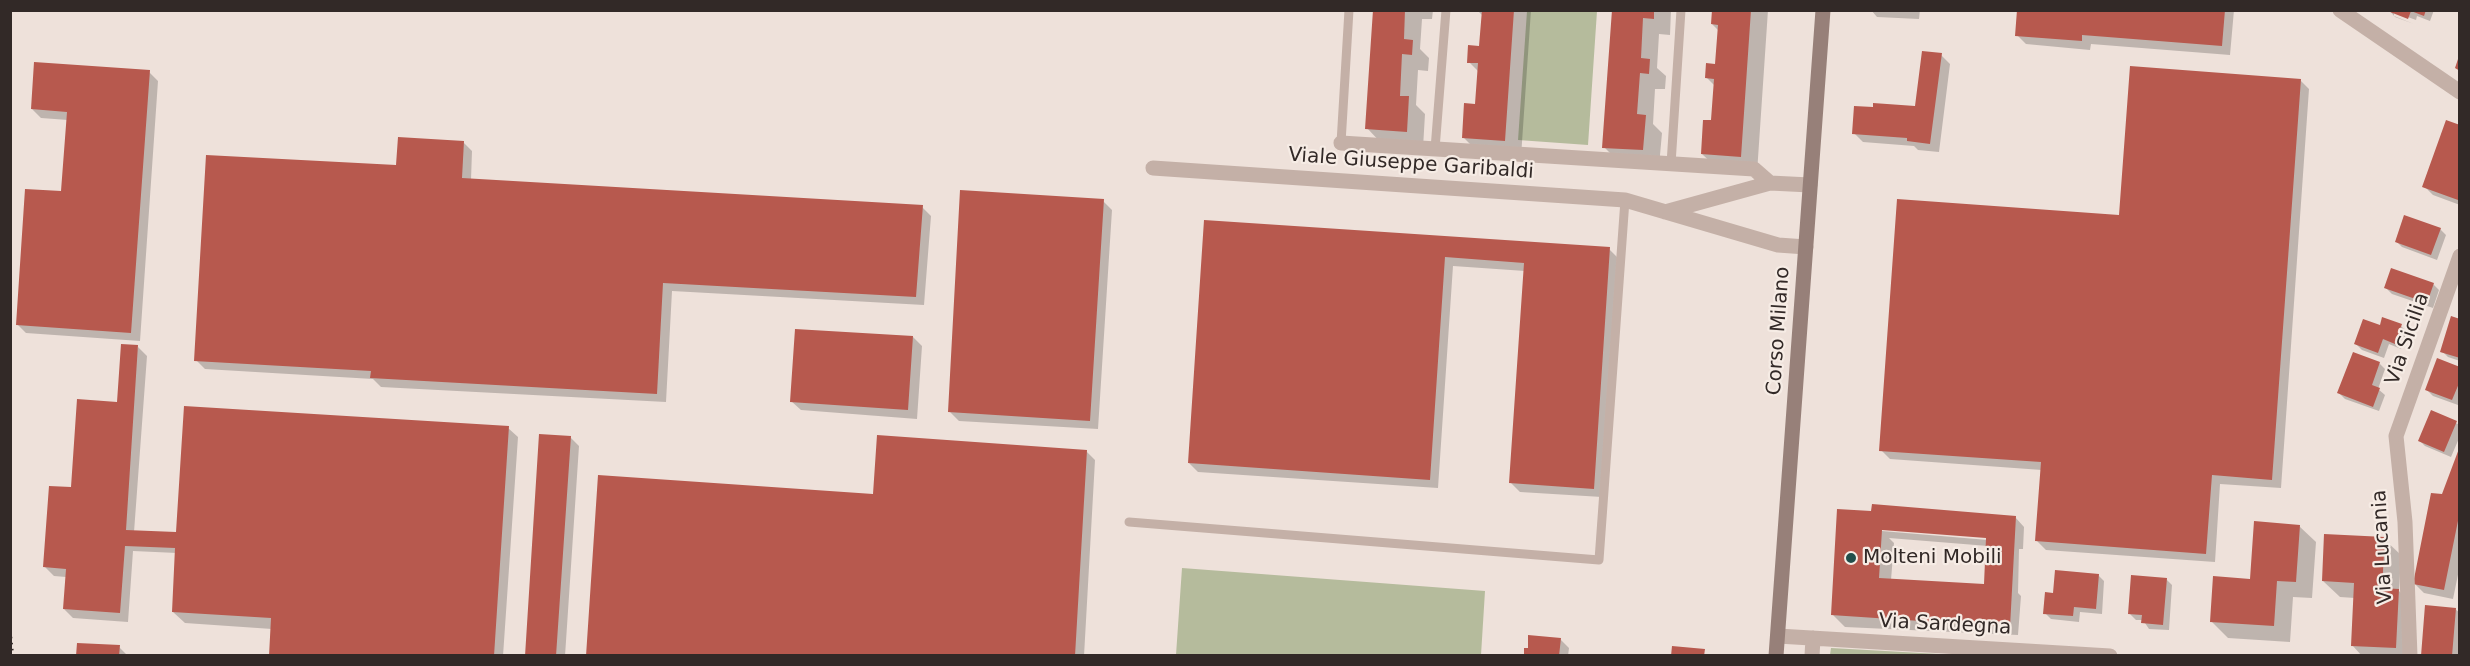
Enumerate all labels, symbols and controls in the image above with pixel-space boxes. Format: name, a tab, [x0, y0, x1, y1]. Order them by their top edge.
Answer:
street label: Viale Giuseppe Garibaldi	[1287, 143, 1535, 185]
street label: Corso Milano	[1763, 266, 1795, 396]
street label: Via Sicilia	[2381, 290, 2435, 388]
street label: Via Lucania	[2368, 489, 2398, 605]
place label: Molteni Mobili	[1863, 546, 2002, 570]
marker: Molteni Mobili	[1844, 551, 1858, 565]
street label: Via Sardegna	[1878, 610, 2012, 640]

